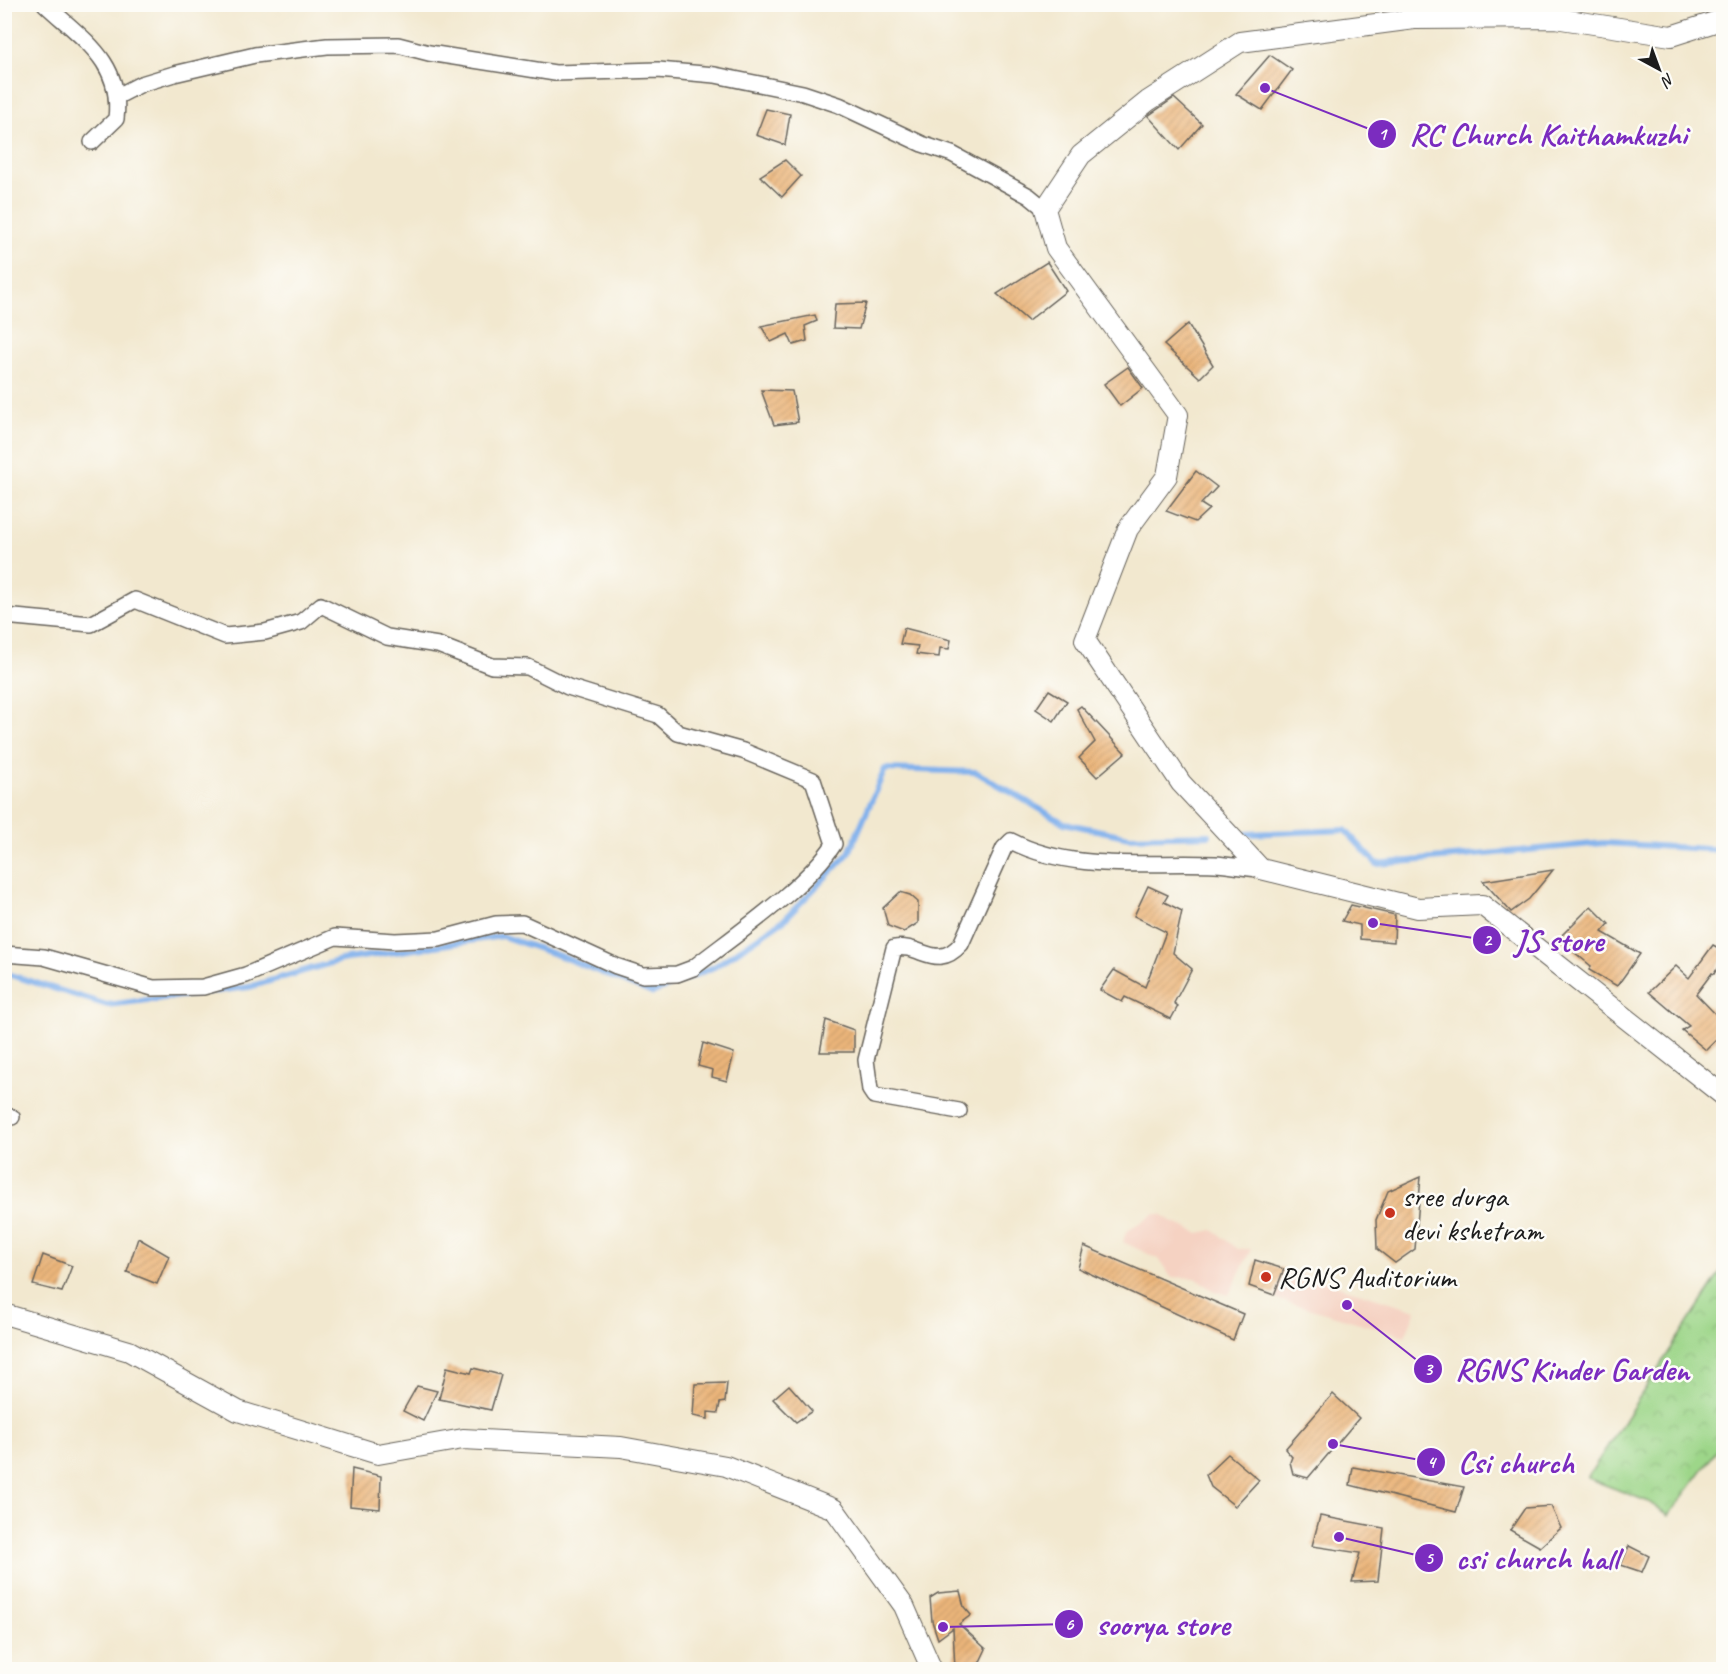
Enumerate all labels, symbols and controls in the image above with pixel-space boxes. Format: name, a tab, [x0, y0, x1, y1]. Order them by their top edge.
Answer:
north arrow	[1629, 39, 1689, 99]
text: N	[1656, 69, 1678, 92]
callout: RC Church Kaithamkuzhi	[1367, 109, 1698, 159]
text: RC Church Kaithamkuzhi	[1409, 114, 1692, 155]
text: 1	[1378, 123, 1388, 145]
callout: JS store	[1472, 915, 1615, 965]
text: JS store	[1513, 920, 1606, 961]
text: 2	[1483, 929, 1493, 951]
place label: sree durga devi kshetram	[1402, 1177, 1545, 1249]
marker: sree durga devi kshetram	[1383, 1206, 1397, 1220]
place label: RGNS Auditorium	[1278, 1258, 1458, 1296]
marker: RGNS Auditorium	[1259, 1270, 1273, 1284]
callout: RGNS Kinder Garden	[1413, 1344, 1702, 1394]
text: RGNS Kinder Garden	[1455, 1349, 1691, 1390]
text: 3	[1424, 1358, 1434, 1380]
callout: Csi church	[1416, 1437, 1586, 1487]
text: Csi church	[1458, 1442, 1575, 1483]
text: 4	[1427, 1451, 1437, 1473]
callout: csi church hall	[1414, 1533, 1630, 1583]
text: csi church hall	[1456, 1538, 1624, 1579]
text: 5	[1425, 1547, 1435, 1569]
callout: soorya store	[1054, 1599, 1242, 1649]
text: soorya store	[1096, 1604, 1232, 1645]
text: 6	[1065, 1613, 1075, 1635]

